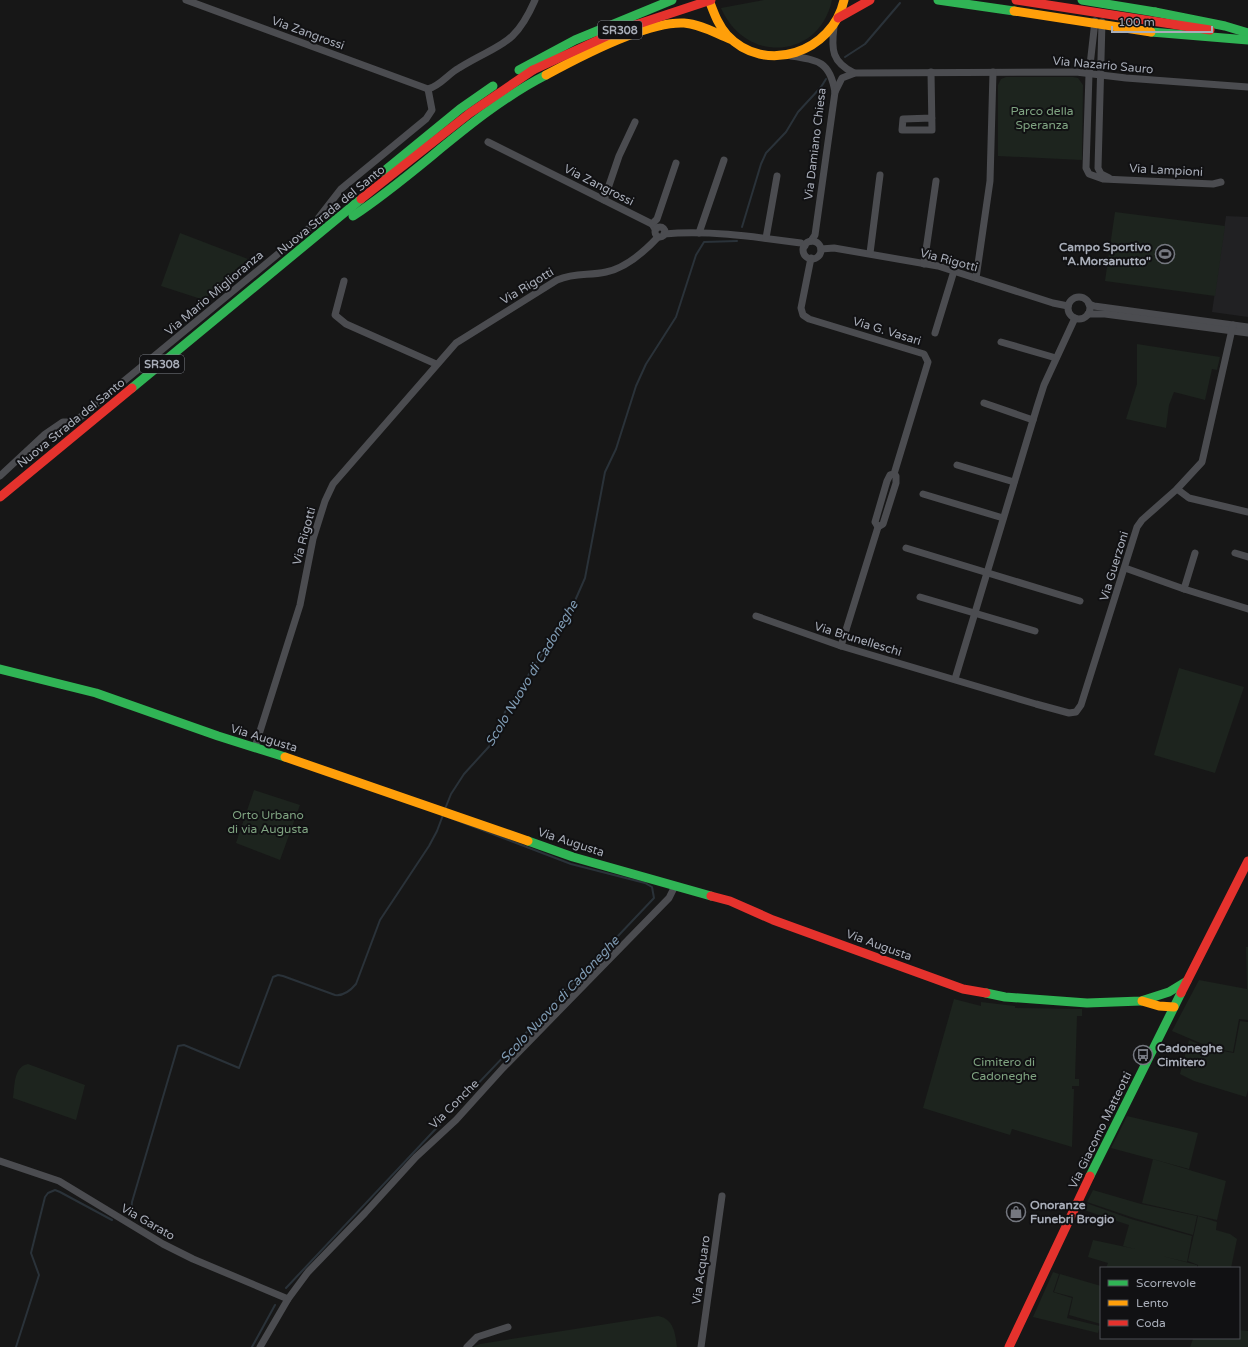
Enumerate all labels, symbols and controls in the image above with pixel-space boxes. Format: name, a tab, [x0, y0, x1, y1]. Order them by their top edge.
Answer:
scale bar	[1112, 8, 1212, 34]
street label: Via Zangrossi	[270, 13, 346, 53]
text: 100 m	[1118, 15, 1155, 29]
road number: SR308	[598, 21, 642, 39]
street label: Via Nazario Sauro	[1052, 54, 1154, 76]
street label: Via Damiano Chiesa	[801, 87, 829, 201]
park label: Parco della Speranza	[1011, 104, 1073, 132]
street label: Via Zangrossi	[562, 161, 636, 209]
street label: Via Lampioni	[1129, 161, 1203, 179]
street label: Nuova Strada del Santo	[274, 162, 388, 258]
place label: Campo Sportivo "A.Morsanutto"	[1059, 240, 1151, 268]
sports icon: Campo Sportivo "A.Morsanutto"	[1154, 243, 1176, 265]
street label: Via Rigotti	[918, 246, 980, 274]
street label: Via Mario Miglioranza	[162, 248, 266, 338]
street label: Via Rigotti	[498, 265, 556, 307]
street label: Via G. Vasari	[851, 314, 923, 348]
road number: SR308	[140, 355, 184, 373]
street label: Nuova Strada del Santo	[14, 375, 128, 471]
street label: Via Rigotti	[290, 505, 318, 567]
street label: Via Guerzoni	[1097, 529, 1131, 603]
water label: Scolo Nuovo di Cadoneghe	[482, 597, 582, 749]
street label: Via Brunelleschi	[813, 619, 903, 659]
street label: Via Augusta	[229, 721, 299, 755]
park label: Orto Urbano di via Augusta	[228, 808, 308, 836]
street label: Via Augusta	[536, 825, 606, 859]
street label: Via Augusta	[844, 927, 914, 963]
water label: Scolo Nuovo di Cadoneghe	[497, 933, 623, 1066]
place label: Cadoneghe Cimitero	[1157, 1041, 1223, 1069]
bus stop icon: Cadoneghe Cimitero	[1132, 1044, 1154, 1066]
park label: Cimitero di Cadoneghe	[971, 1055, 1037, 1083]
street label: Via Giacomo Matteotti	[1066, 1069, 1134, 1191]
street label: Via Conche	[426, 1076, 482, 1132]
place label: Onoranze Funebri Brogio	[1030, 1198, 1114, 1227]
street label: Via Garato	[119, 1201, 177, 1243]
shop icon: Onoranze Funebri Brogio	[1005, 1201, 1027, 1223]
street label: Via Acquaro	[689, 1235, 713, 1305]
legend	[1100, 1267, 1240, 1339]
text: Scorrevole	[1136, 1276, 1196, 1290]
text: Lento	[1136, 1296, 1169, 1310]
text: Coda	[1136, 1316, 1166, 1330]

